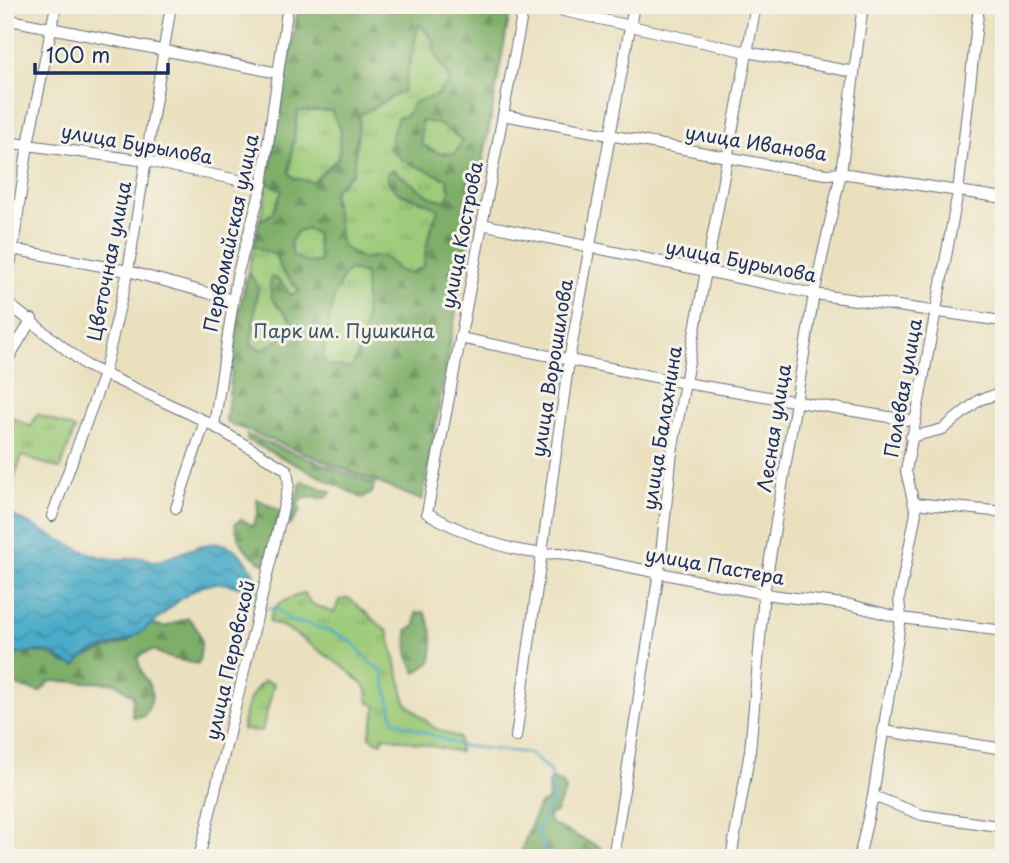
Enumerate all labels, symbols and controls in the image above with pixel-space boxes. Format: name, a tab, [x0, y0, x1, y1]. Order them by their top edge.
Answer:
scale bar	[35, 32, 168, 76]
text: 100 m	[46, 38, 110, 70]
street label: улица Бурылова	[59, 116, 215, 170]
street label: улица Иванова	[683, 117, 829, 167]
street label: Первомайская улица	[195, 131, 265, 334]
street label: улица Кострова	[433, 159, 489, 311]
street label: Цветочная улица	[79, 178, 137, 343]
street label: улица Бурылова	[663, 232, 819, 288]
street label: улица Ворошилова	[523, 277, 579, 459]
park label: Парк им. Пушкина	[253, 316, 435, 344]
street label: Полевая улица	[876, 316, 928, 460]
street label: улица Балахнина	[634, 344, 688, 512]
street label: Лесная улица	[749, 362, 797, 494]
street label: улица Пастера	[643, 539, 787, 591]
street label: улица Перовской	[197, 577, 261, 742]

